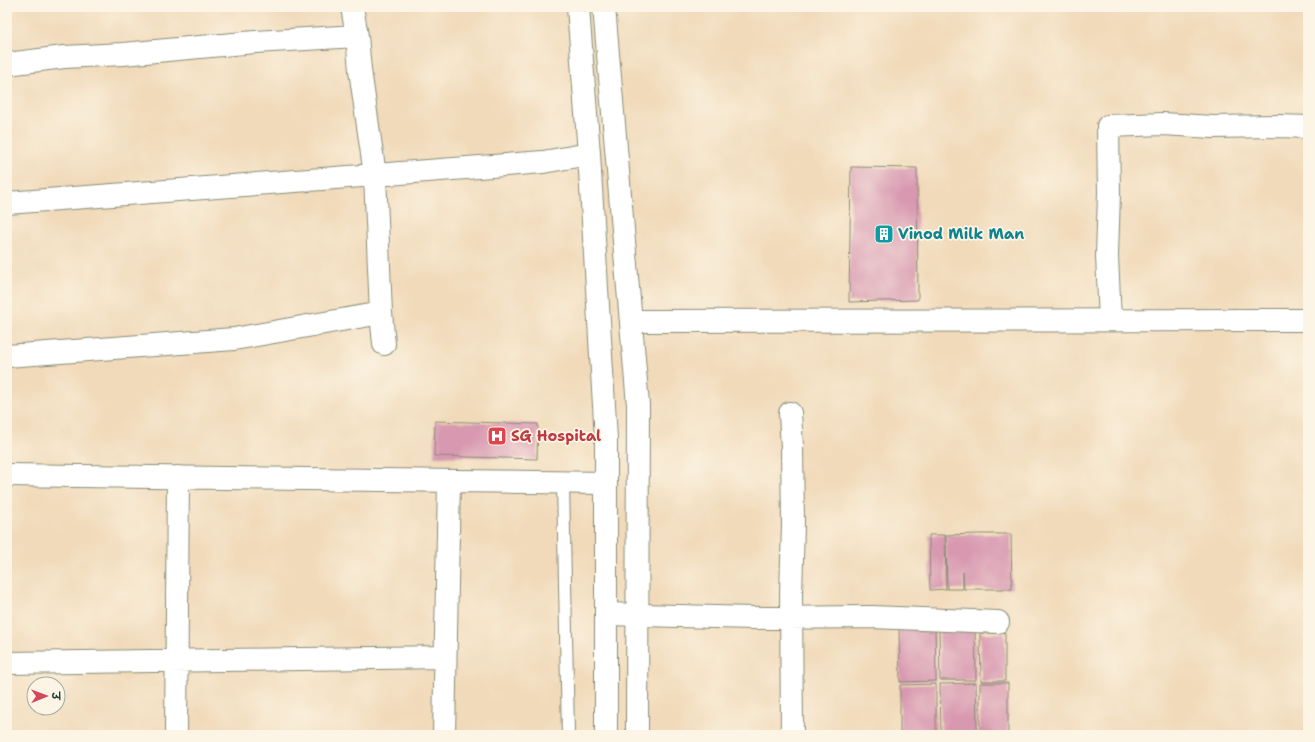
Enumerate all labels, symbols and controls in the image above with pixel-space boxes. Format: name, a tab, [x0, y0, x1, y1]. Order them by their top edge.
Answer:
building icon: Vinod Milk Man	[873, 223, 895, 245]
place label: Vinod Milk Man	[898, 224, 1024, 244]
hospital icon: SG Hospital	[486, 425, 508, 447]
place label: SG Hospital	[511, 426, 601, 446]
north arrow	[26, 676, 66, 716]
text: उ	[48, 691, 63, 701]

